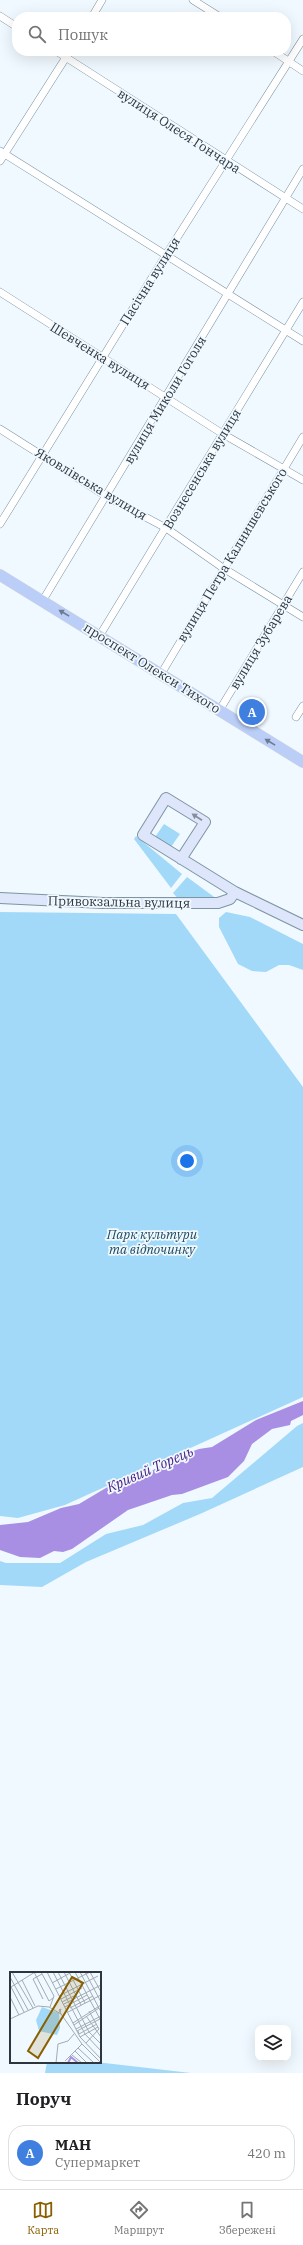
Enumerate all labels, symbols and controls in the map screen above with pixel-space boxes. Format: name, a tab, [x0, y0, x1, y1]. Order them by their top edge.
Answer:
search box	[12, 12, 291, 56]
icon: search	[26, 23, 48, 45]
text: Пошук	[58, 25, 108, 44]
street label: вулиця Олеся Гончара	[114, 85, 244, 177]
street label: Пасічна вулиця	[116, 234, 184, 328]
street label: Шевченка вулиця	[47, 318, 153, 394]
street label: вулиця Миколи Гоголя	[120, 333, 210, 467]
street label: Вознесенська вулиця	[159, 406, 245, 532]
street label: Яковлівська вулиця	[32, 444, 150, 524]
street label: вулиця Петра Калнишевського	[173, 465, 291, 645]
street label: вулиця Зубарева	[226, 591, 296, 693]
one-way arrow	[58, 610, 70, 617]
street label: проспект Олекси Тихого	[80, 619, 224, 717]
pin: A	[239, 697, 265, 727]
one-way arrow	[264, 738, 276, 745]
one-way arrow	[191, 814, 202, 821]
street label: Привокзальна вулиця	[48, 892, 190, 912]
your location	[177, 1151, 197, 1171]
park label: Парк культури та відпочинку	[106, 1226, 198, 1258]
water label: Кривий Торець	[103, 1442, 196, 1497]
inset map	[10, 1972, 101, 2063]
map controls	[255, 2025, 291, 2061]
button: layers	[255, 2025, 291, 2061]
text: Поруч	[16, 2088, 71, 2110]
text: МАН	[55, 2135, 91, 2154]
text: A	[25, 2145, 35, 2162]
text: 420 m	[247, 2145, 286, 2162]
text: Супермаркет	[55, 2154, 140, 2171]
tab: Карта	[27, 2199, 59, 2237]
tab: Маршрут	[114, 2199, 164, 2237]
tab: Збережені	[219, 2199, 276, 2237]

